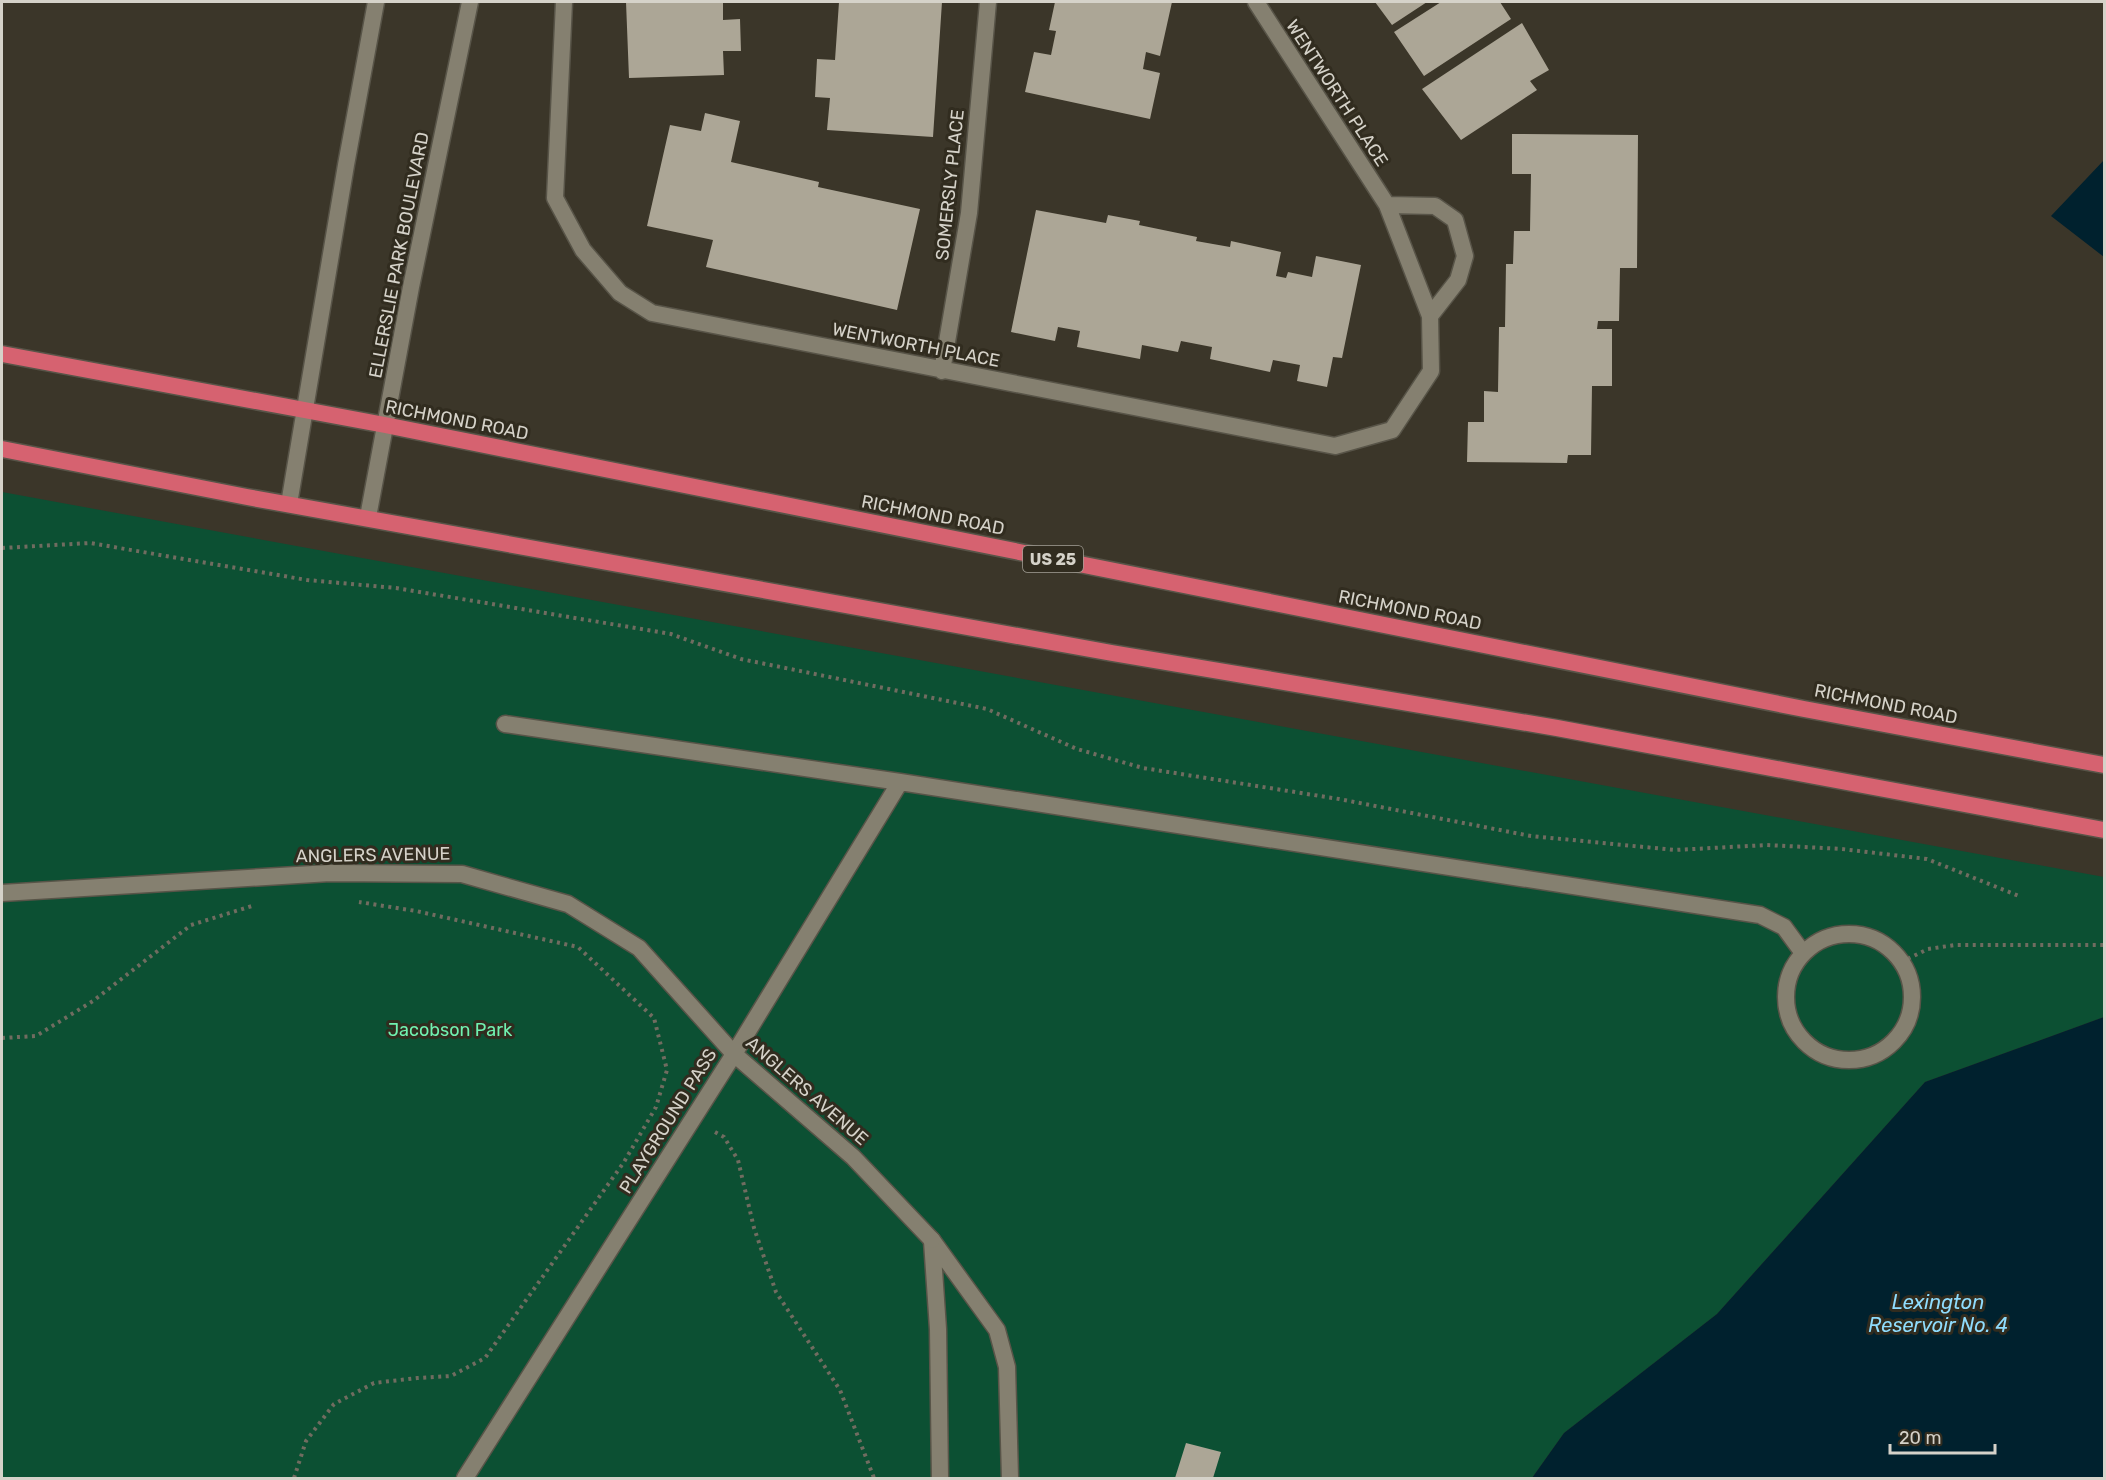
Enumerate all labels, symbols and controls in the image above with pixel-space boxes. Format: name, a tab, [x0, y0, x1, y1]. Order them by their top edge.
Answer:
street label: WENTWORTH PLACE	[1281, 16, 1393, 170]
street label: SOMERSLY PLACE	[931, 108, 969, 262]
street label: ELLERSLIE PARK BOULEVARD	[364, 130, 434, 380]
street label: WENTWORTH PLACE	[830, 318, 1002, 372]
street label: RICHMOND ROAD	[383, 395, 531, 445]
street label: RICHMOND ROAD	[859, 490, 1007, 540]
road number: US 25	[1023, 546, 1083, 572]
street label: RICHMOND ROAD	[1336, 585, 1484, 635]
street label: RICHMOND ROAD	[1812, 679, 1960, 729]
street label: ANGLERS AVENUE	[295, 843, 451, 867]
park label: Jacobson Park	[388, 1019, 513, 1041]
street label: ANGLERS AVENUE	[741, 1032, 873, 1150]
street label: PLAYGROUND PASS	[614, 1044, 722, 1198]
water label: Lexington Reservoir No. 4	[1868, 1290, 2008, 1337]
scale bar	[1890, 1417, 1995, 1455]
text: 20 m	[1899, 1427, 1941, 1449]

